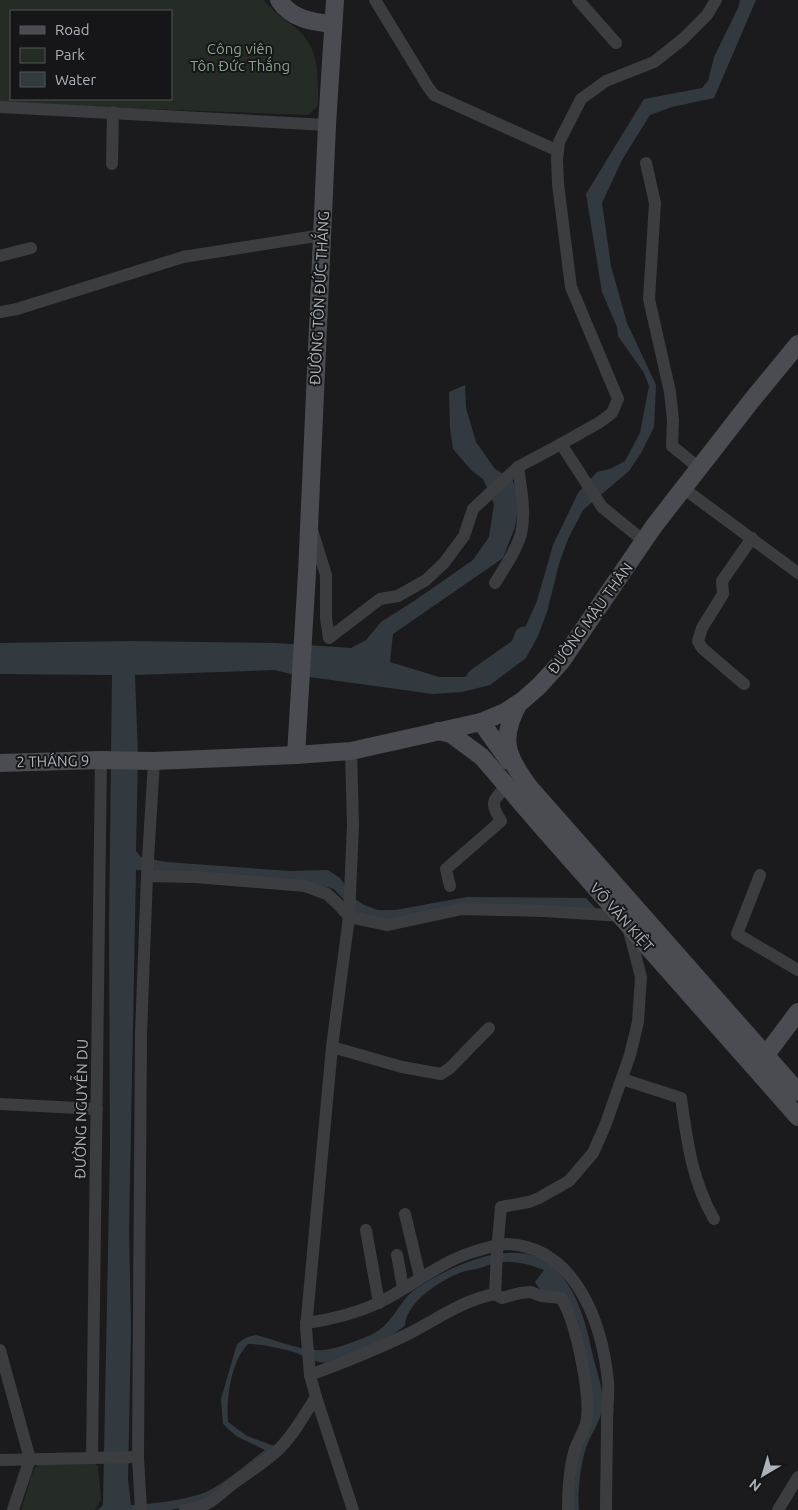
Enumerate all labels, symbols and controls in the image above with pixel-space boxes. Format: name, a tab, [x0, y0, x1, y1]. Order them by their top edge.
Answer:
legend	[10, 10, 172, 100]
text: Road	[55, 21, 90, 38]
park label: Công viên Tôn Đức Thắng	[190, 40, 290, 74]
text: Park	[55, 46, 85, 63]
text: Water	[55, 71, 96, 88]
street label: ĐƯỜNG TÔN ĐỨC THẮNG	[302, 210, 332, 385]
street label: ĐƯỜNG MẬU THÂN	[544, 559, 636, 677]
street label: 2 THÁNG 9	[16, 752, 90, 770]
street label: VÕ VĂN KIỆT	[587, 878, 659, 955]
street label: ĐƯỜNG NGUYỄN DU	[67, 1039, 91, 1179]
north arrow	[738, 1450, 788, 1500]
text: N	[746, 1476, 764, 1495]

